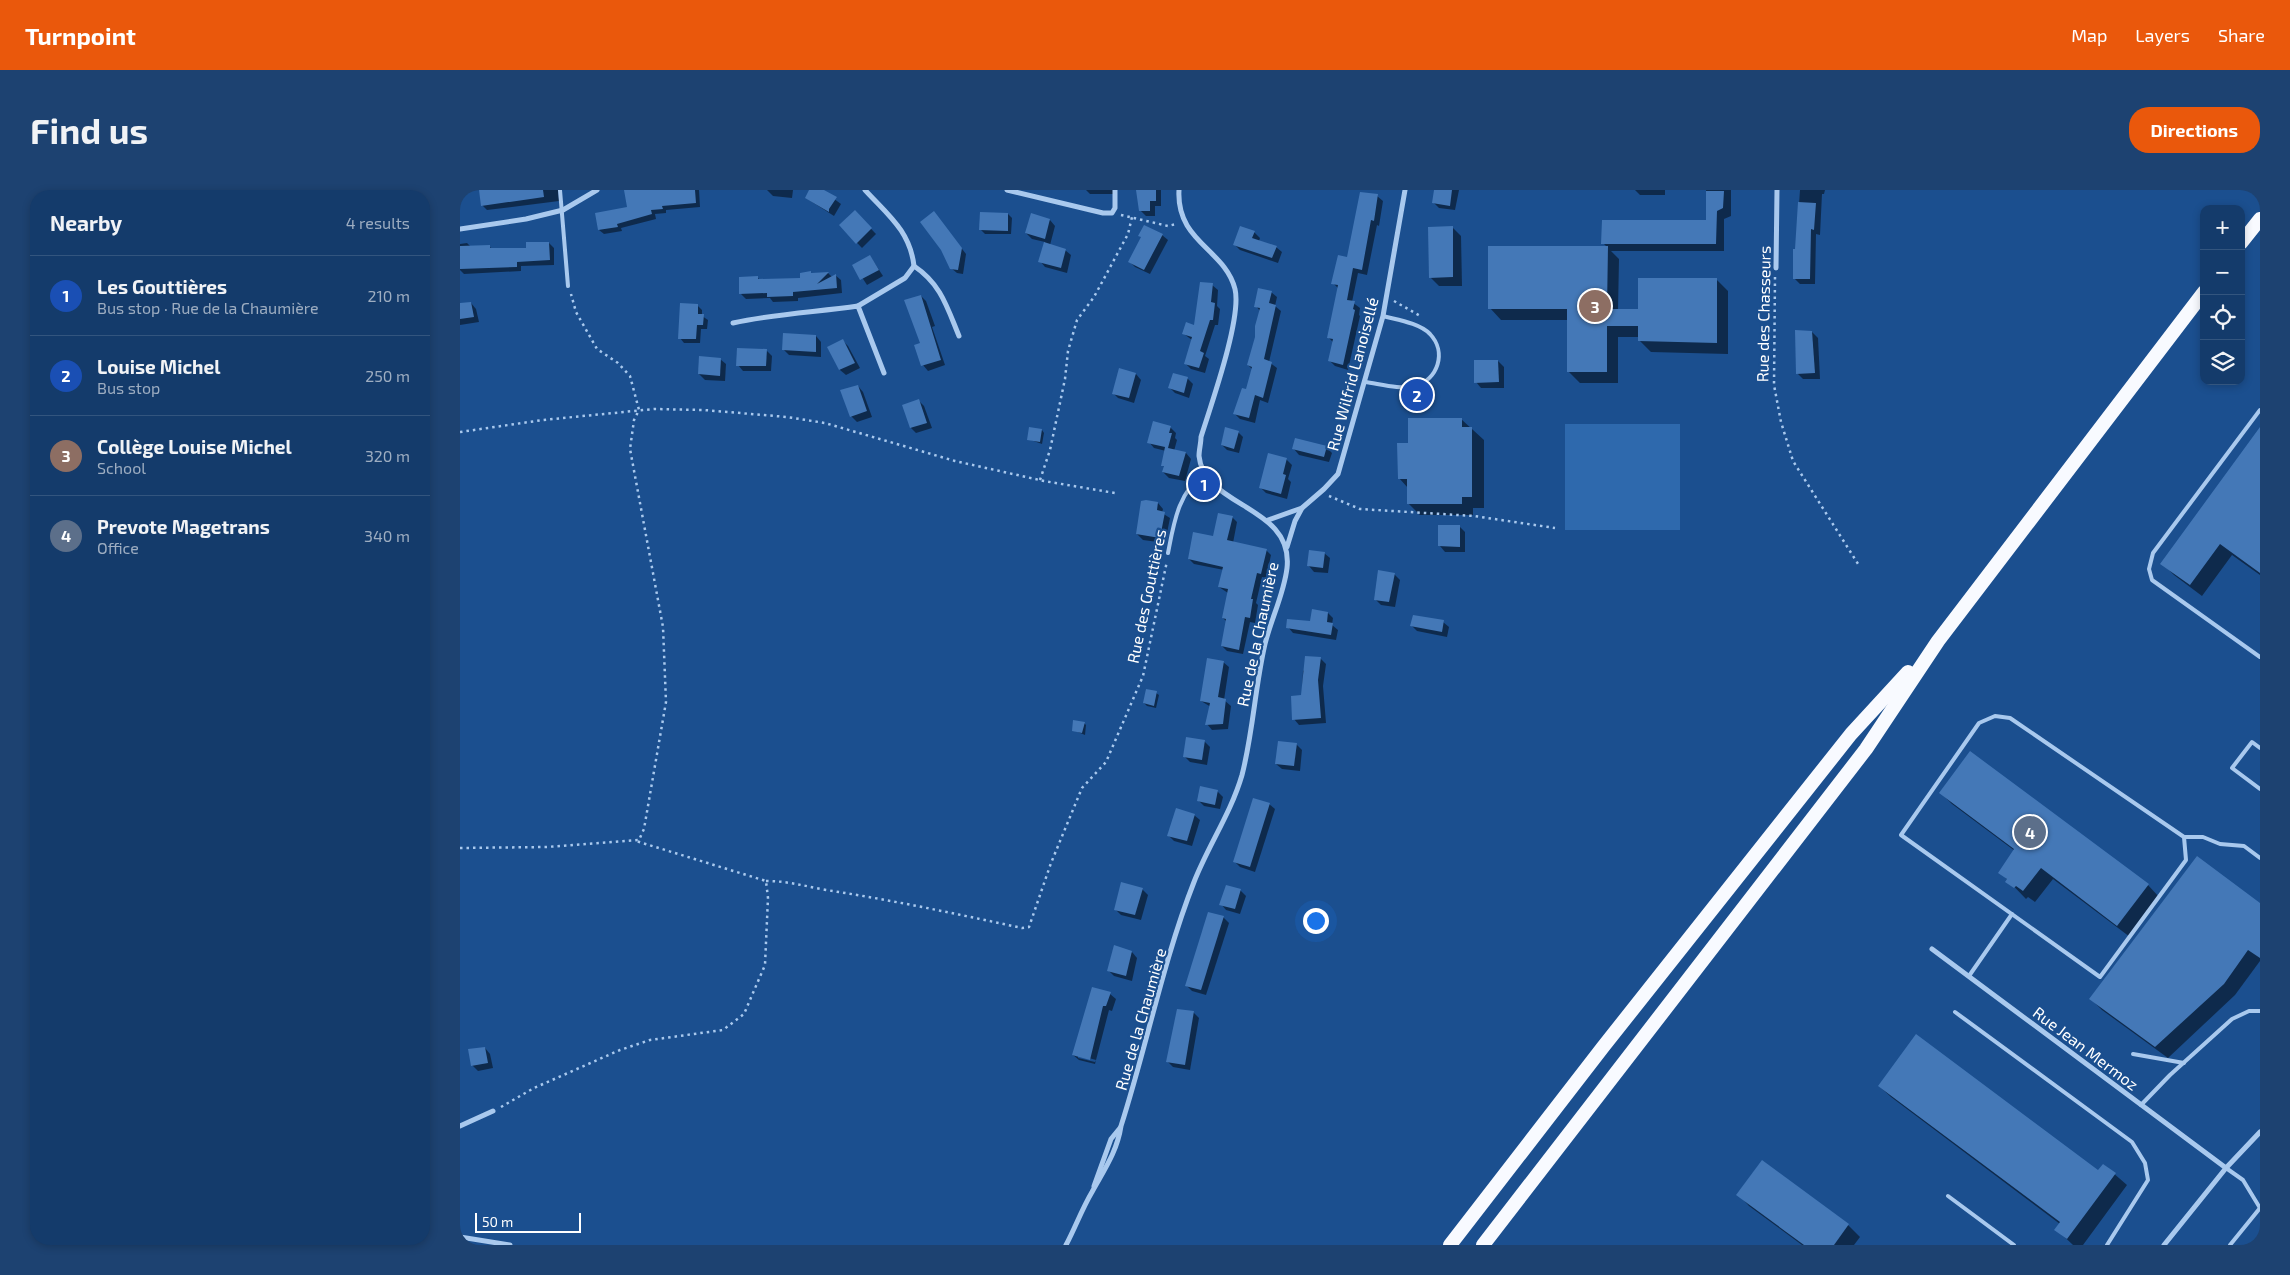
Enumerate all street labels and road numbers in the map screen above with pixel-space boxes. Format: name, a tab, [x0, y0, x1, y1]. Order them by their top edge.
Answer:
street label: Rue des Chasseurs	[1752, 246, 1774, 382]
street label: Rue Wilfrid Lanoisellé	[1322, 295, 1382, 453]
street label: Rue des Gouttières	[1123, 527, 1169, 665]
street label: Rue de la Chaumière	[1232, 560, 1282, 708]
street label: Rue de la Chaumière	[1111, 946, 1169, 1092]
street label: Rue Jean Mermoz	[2030, 1002, 2142, 1094]

